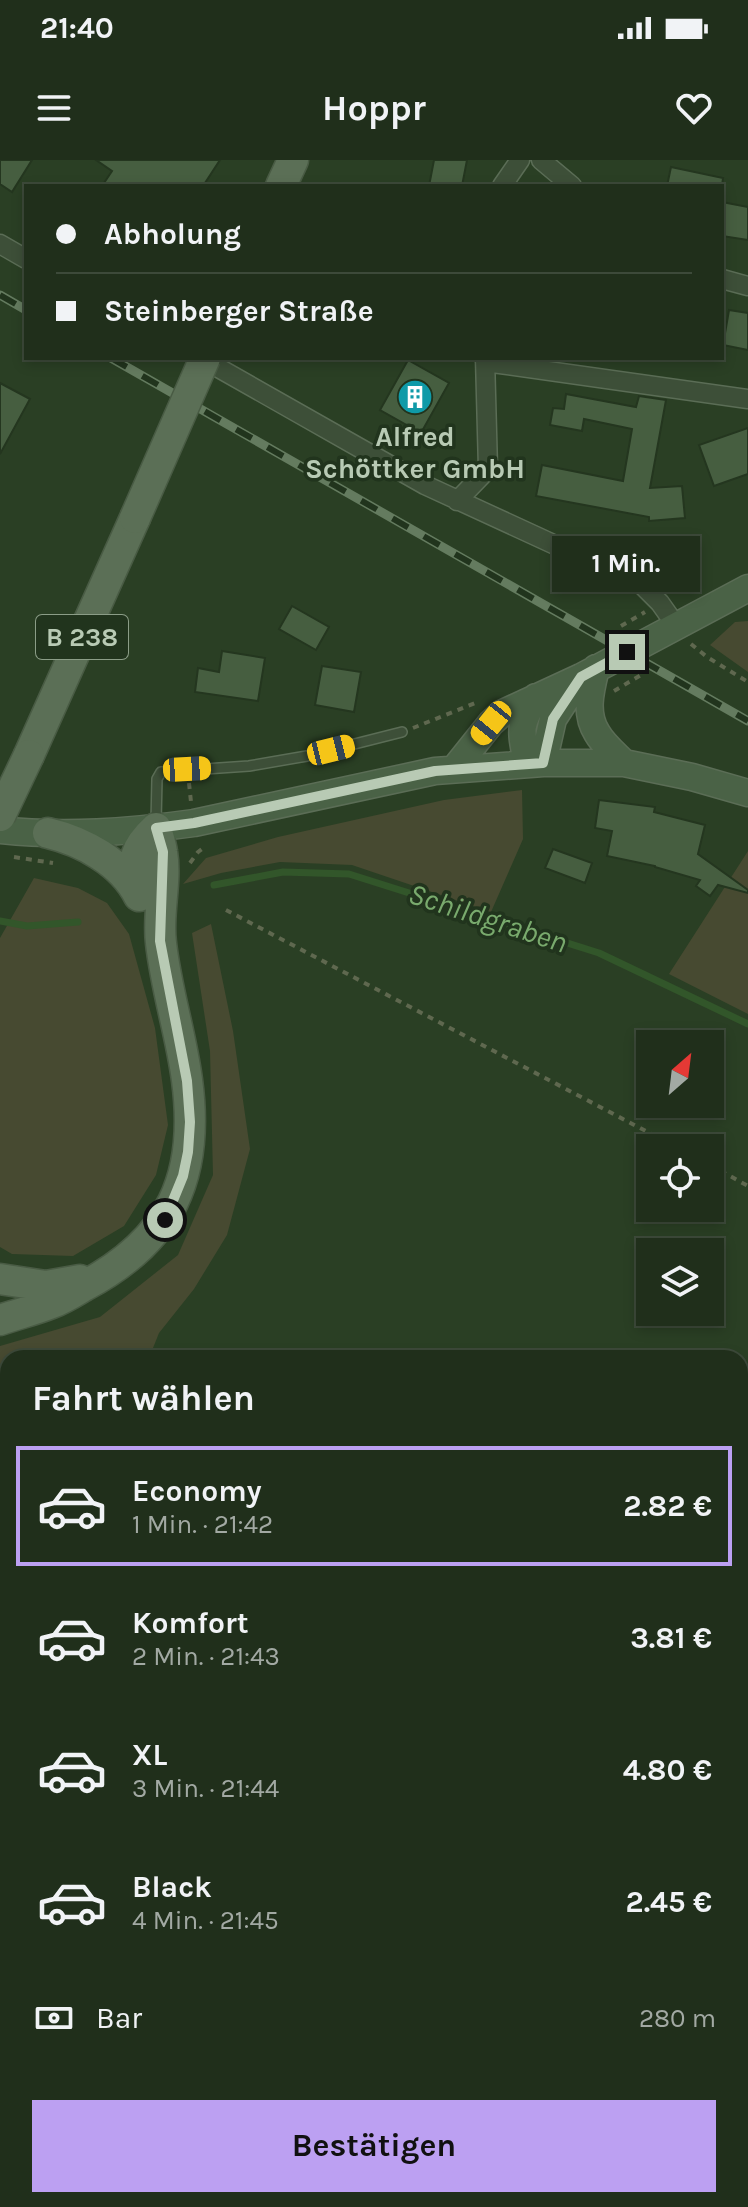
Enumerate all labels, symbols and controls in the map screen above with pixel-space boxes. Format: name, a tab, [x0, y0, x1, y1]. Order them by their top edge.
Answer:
text: 21:40	[40, 10, 114, 46]
icon: menu	[32, 86, 76, 130]
icon: heart	[672, 86, 716, 130]
text: Hoppr	[322, 87, 426, 129]
text: Abholung	[104, 216, 241, 252]
text: Steinberger Straße	[104, 293, 374, 329]
building icon: Alfred Schöttker GmbH	[396, 378, 434, 416]
place label: Alfred Schöttker GmbH	[305, 420, 525, 485]
callout: 1 Min.	[553, 536, 701, 592]
text: 1 Min.	[592, 548, 660, 579]
road number: B 238	[36, 615, 128, 659]
route end	[609, 634, 645, 670]
car	[467, 697, 515, 749]
car	[305, 733, 357, 767]
car	[162, 756, 212, 782]
water label: Schildgraben	[404, 875, 572, 961]
north arrow	[636, 1030, 724, 1118]
map controls	[636, 1030, 724, 1326]
button: locate	[636, 1134, 724, 1222]
route start	[147, 1202, 183, 1238]
button: layers	[636, 1238, 724, 1326]
text: Fahrt wählen	[32, 1377, 255, 1419]
icon: car	[36, 1470, 108, 1542]
text: Economy	[132, 1473, 262, 1509]
text: 2.82 €	[623, 1488, 712, 1524]
text: 1 Min. · 21:42	[132, 1509, 273, 1540]
icon: car	[36, 1602, 108, 1674]
text: Komfort	[132, 1605, 249, 1641]
text: 3.81 €	[630, 1620, 712, 1656]
text: 2 Min. · 21:43	[132, 1641, 280, 1672]
icon: car	[36, 1734, 108, 1806]
text: XL	[132, 1737, 167, 1773]
text: 4.80 €	[623, 1752, 712, 1788]
text: 3 Min. · 21:44	[132, 1773, 279, 1804]
icon: car	[36, 1866, 108, 1938]
text: Black	[132, 1869, 212, 1905]
text: 2.45 €	[625, 1884, 712, 1920]
text: 4 Min. · 21:45	[132, 1905, 279, 1936]
icon: cash	[32, 1996, 76, 2040]
text: Bar	[96, 2000, 142, 2036]
text: 280 m	[639, 2003, 716, 2034]
button: Bestätigen	[32, 2100, 716, 2192]

